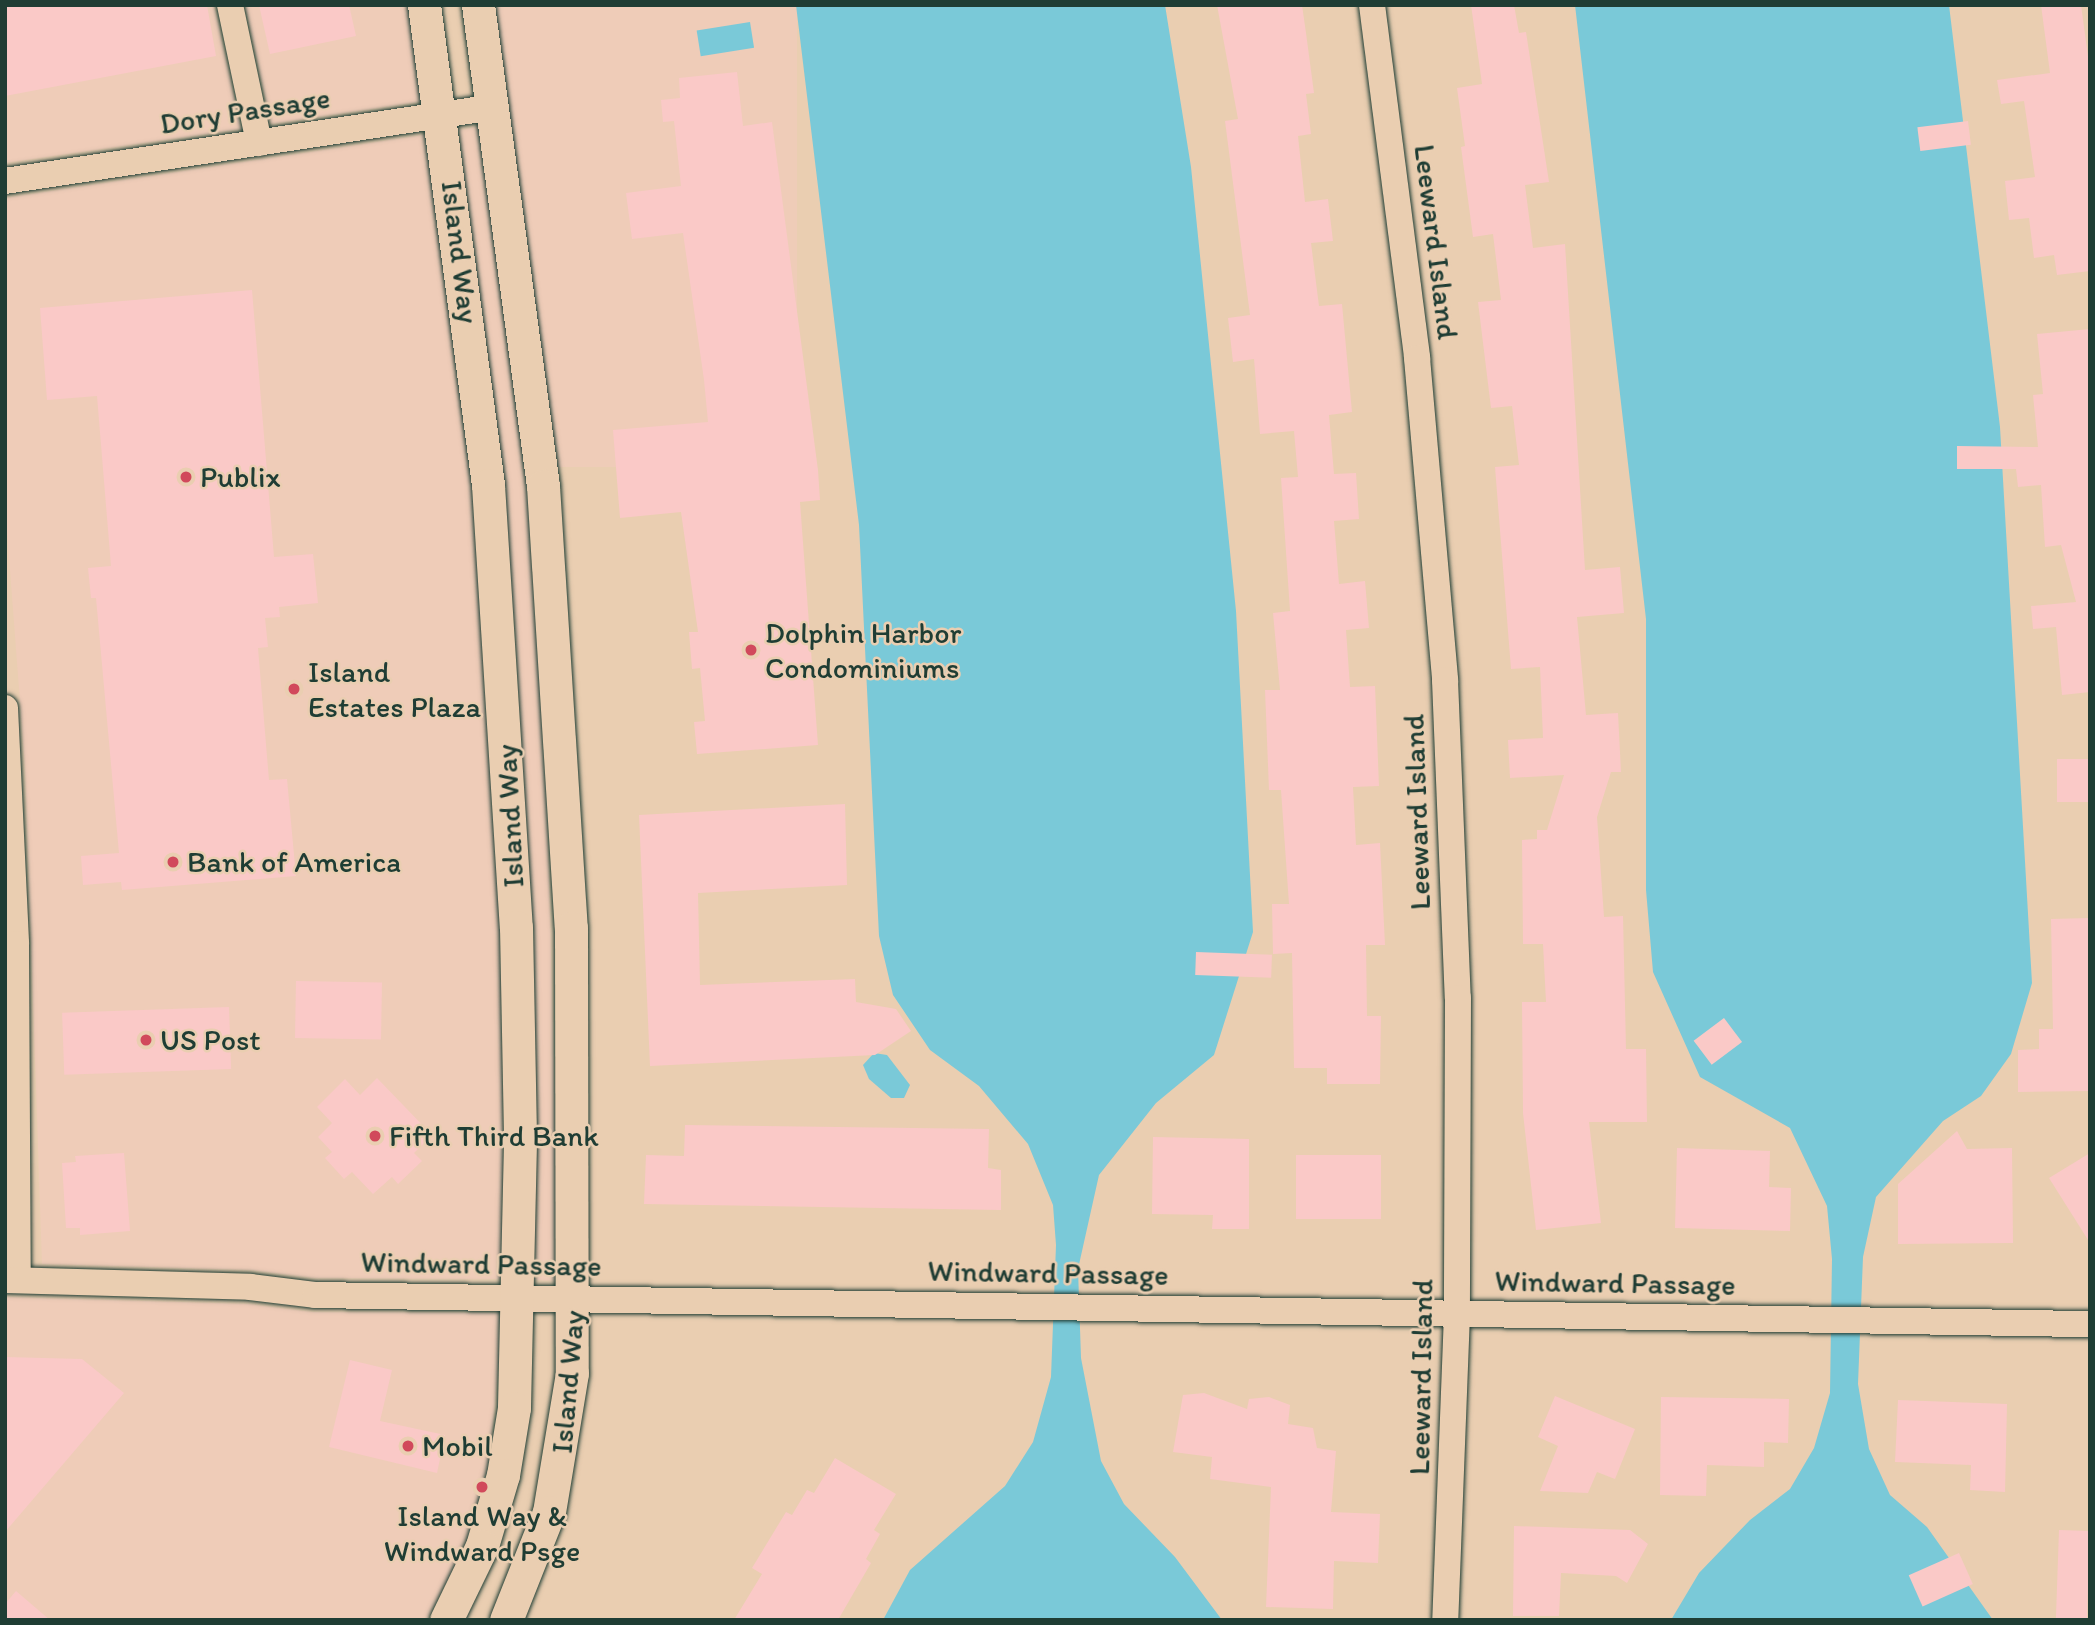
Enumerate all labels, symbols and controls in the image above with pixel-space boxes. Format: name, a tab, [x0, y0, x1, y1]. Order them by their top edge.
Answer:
street label: Dory Passage	[158, 80, 332, 142]
street label: Leeward Island	[1406, 142, 1466, 342]
street label: Island Way	[433, 179, 487, 325]
place label: Publix	[200, 459, 280, 495]
marker: Publix	[178, 469, 194, 485]
place label: Dolphin Harbor Condominiums	[765, 615, 962, 686]
marker: Dolphin Harbor Condominiums	[743, 642, 759, 658]
place label: Island Estates Plaza	[308, 654, 480, 724]
marker: Island Estates Plaza	[286, 681, 302, 697]
street label: Leeward Island	[1396, 713, 1438, 911]
street label: Island Way	[488, 744, 532, 888]
place label: Bank of America	[187, 844, 402, 880]
marker: Bank of America	[165, 854, 181, 870]
place label: US Post	[160, 1022, 260, 1058]
marker: US Post	[138, 1032, 154, 1048]
place label: Fifth Third Bank	[389, 1118, 599, 1154]
marker: Fifth Third Bank	[367, 1128, 383, 1144]
street label: Windward Passage	[361, 1244, 601, 1284]
street label: Windward Passage	[928, 1253, 1168, 1293]
street label: Windward Passage	[1495, 1263, 1735, 1303]
street label: Leeward Island	[1401, 1279, 1441, 1475]
street label: Island Way	[544, 1309, 592, 1455]
place label: Mobil	[422, 1428, 493, 1464]
marker: Mobil	[400, 1438, 416, 1454]
marker: Island Way & Windward Psge	[474, 1479, 490, 1495]
place label: Island Way & Windward Psge	[384, 1498, 580, 1568]

